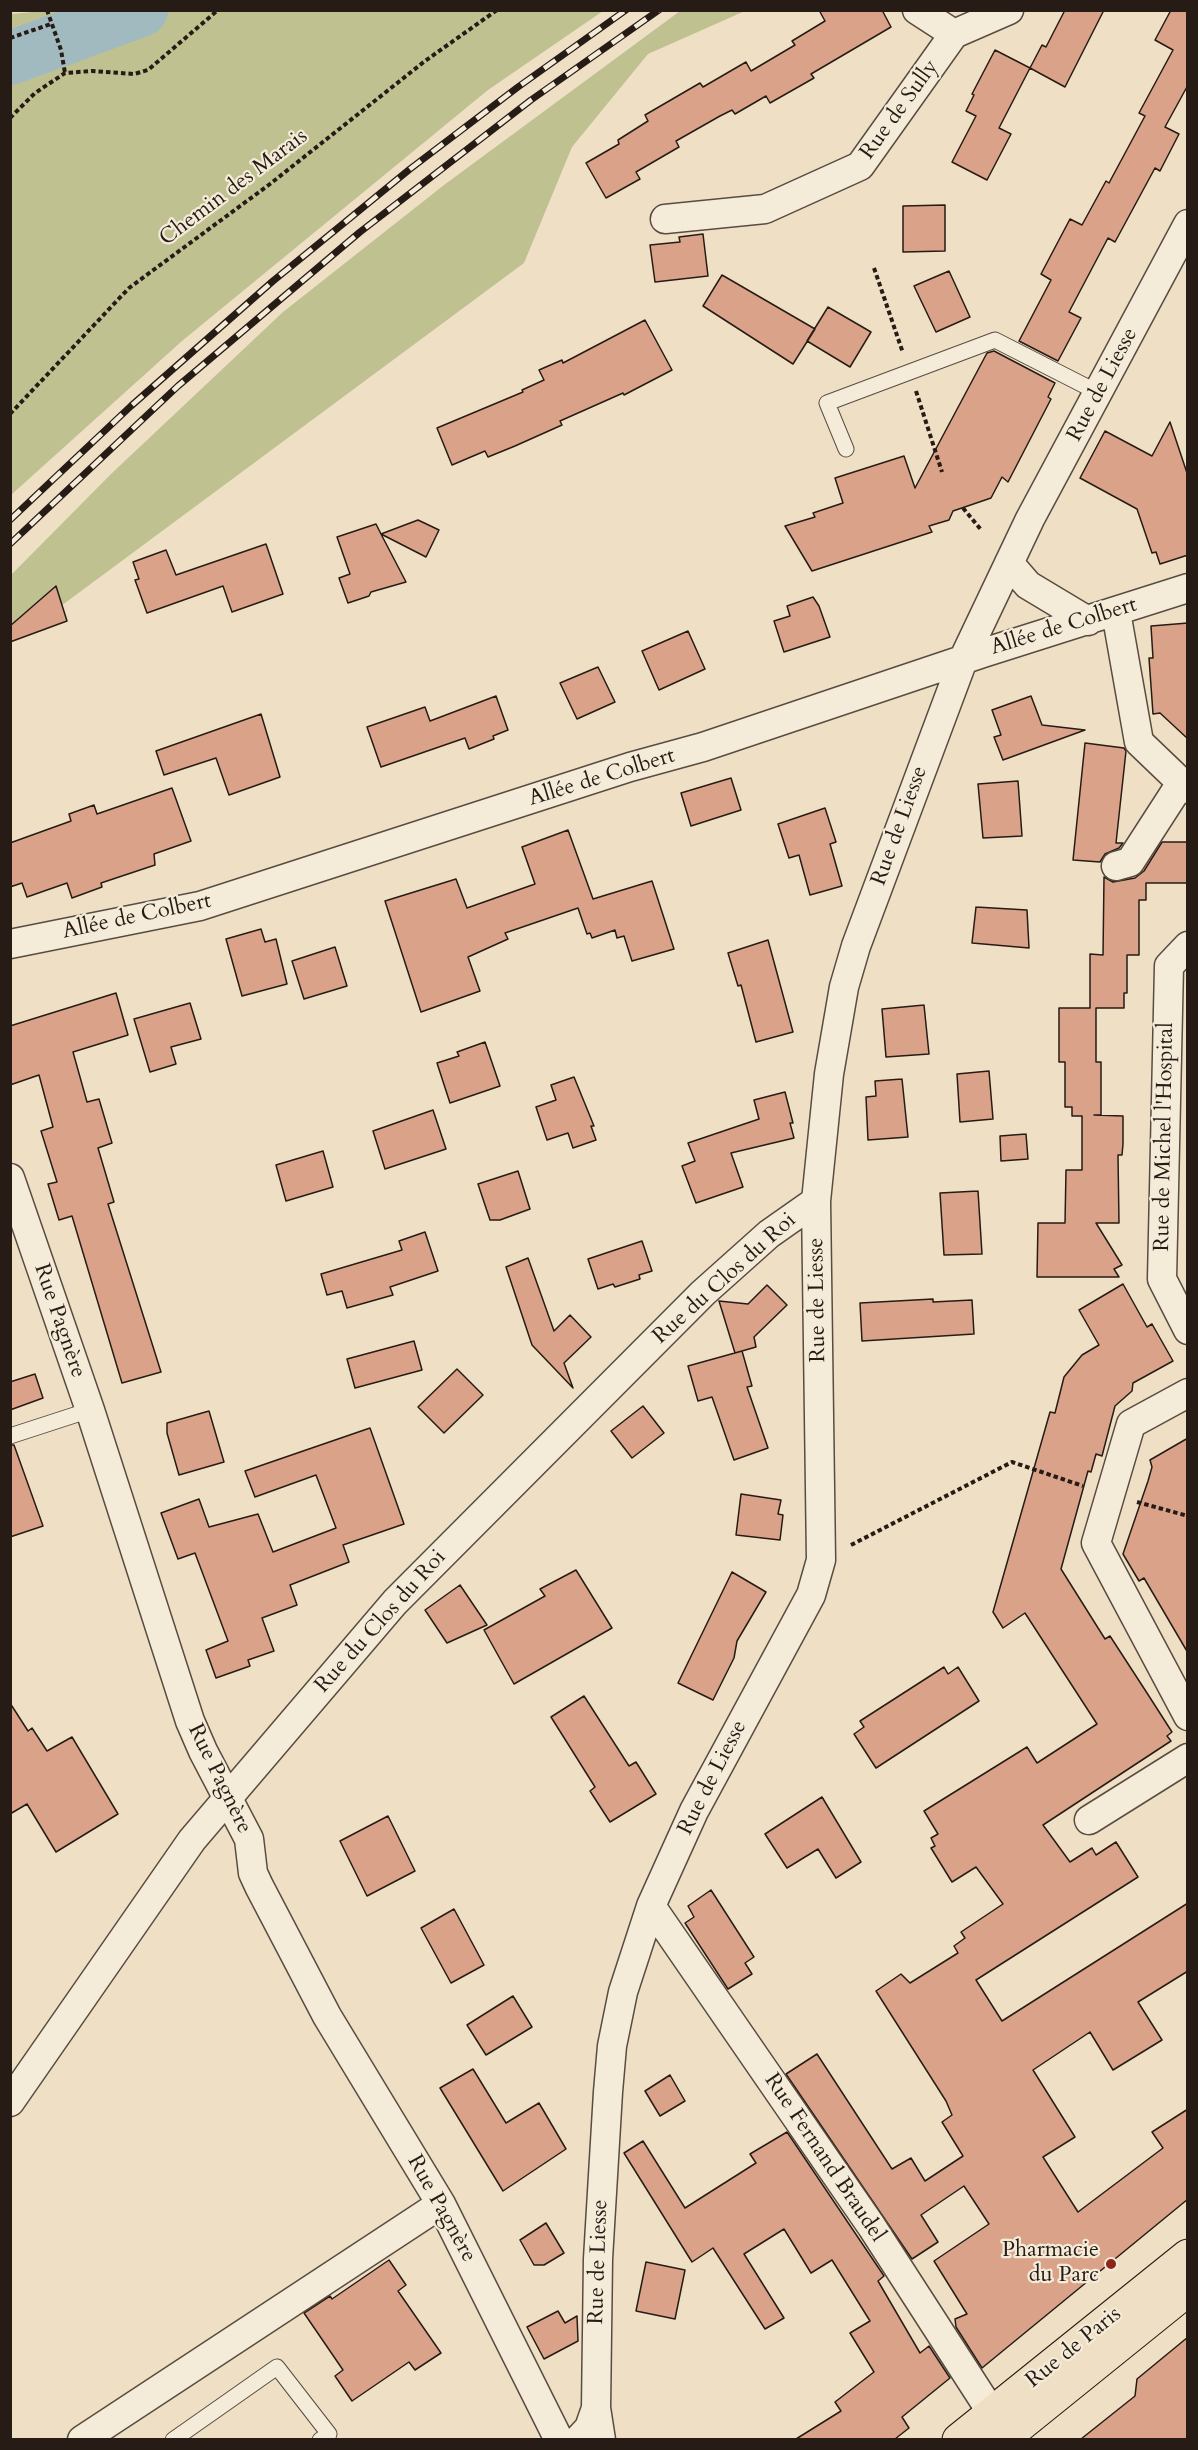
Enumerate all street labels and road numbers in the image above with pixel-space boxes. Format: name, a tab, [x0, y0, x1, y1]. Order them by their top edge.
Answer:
street label: Rue de Sully	[855, 55, 945, 165]
street label: Chemin des Marais	[155, 124, 313, 252]
street label: Rue de Liesse	[1062, 324, 1144, 446]
street label: Allée de Colbert	[988, 592, 1140, 662]
street label: Allée de Colbert	[526, 743, 678, 813]
street label: Rue de Liesse	[866, 763, 934, 889]
street label: Allée de Colbert	[60, 888, 214, 946]
street label: Rue de Michel l'Hospital	[1150, 1022, 1180, 1252]
street label: Rue du Clos du Roi	[648, 1208, 802, 1350]
street label: Rue de Liesse	[804, 1237, 832, 1363]
street label: Rue Pagnère	[27, 1261, 91, 1381]
street label: Rue du Clos du Roi	[310, 1545, 452, 1699]
street label: Rue de Liesse	[673, 1716, 753, 1840]
street label: Rue Pagnère	[181, 1720, 257, 1838]
street label: Rue Fernand Braudel	[758, 2069, 890, 2247]
street label: Rue Pagnère	[401, 2151, 481, 2267]
street label: Rue de Liesse	[584, 2199, 614, 2325]
street label: Rue de Paris	[1021, 2302, 1127, 2394]

